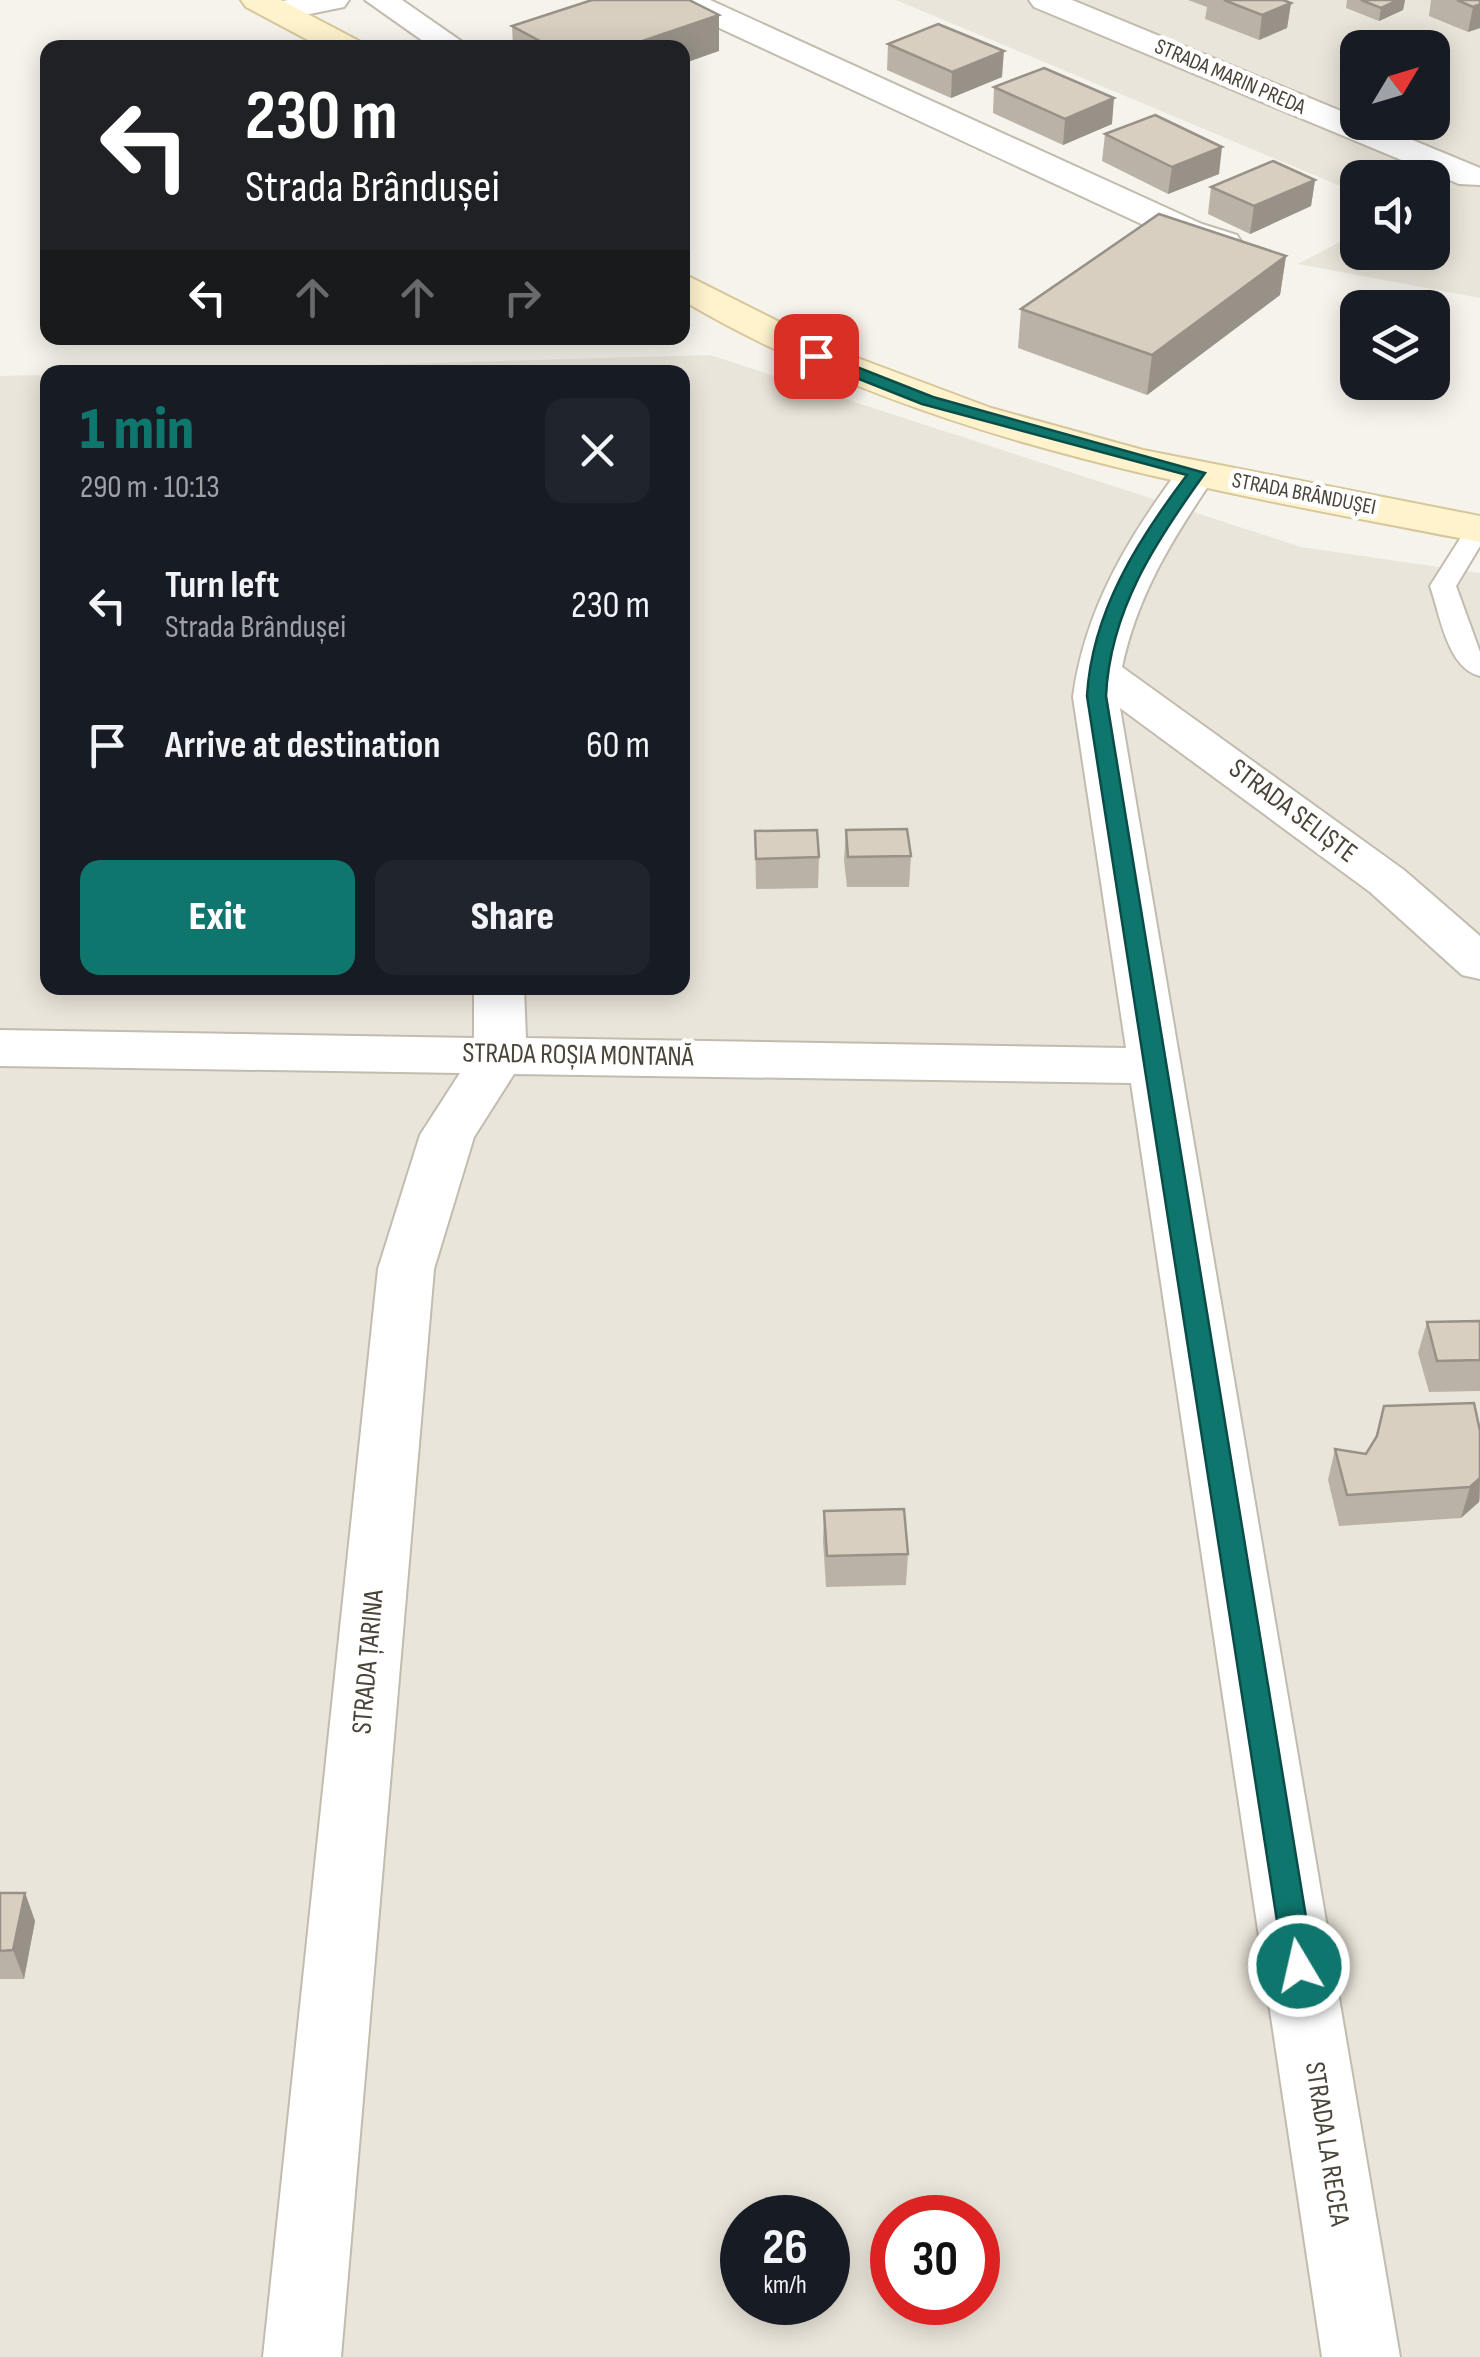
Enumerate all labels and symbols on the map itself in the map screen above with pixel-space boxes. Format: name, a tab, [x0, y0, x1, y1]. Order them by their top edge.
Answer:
north arrow	[1340, 30, 1450, 140]
street label: STRADA MARIN PREDA	[1150, 33, 1310, 121]
pin	[774, 314, 859, 399]
street label: STRADA BRÂNDUȘEI	[1230, 467, 1378, 521]
street label: STRADA SELIȘTE	[1222, 752, 1364, 870]
street label: STRADA ROȘIA MONTANĂ	[462, 1036, 695, 1074]
street label: STRADA ȚARINA	[345, 1587, 391, 1736]
position arrow	[1247, 1914, 1351, 2018]
street label: STRADA LA RECEA	[1298, 2060, 1356, 2229]
speed limit sign: 30	[870, 2195, 1000, 2325]

